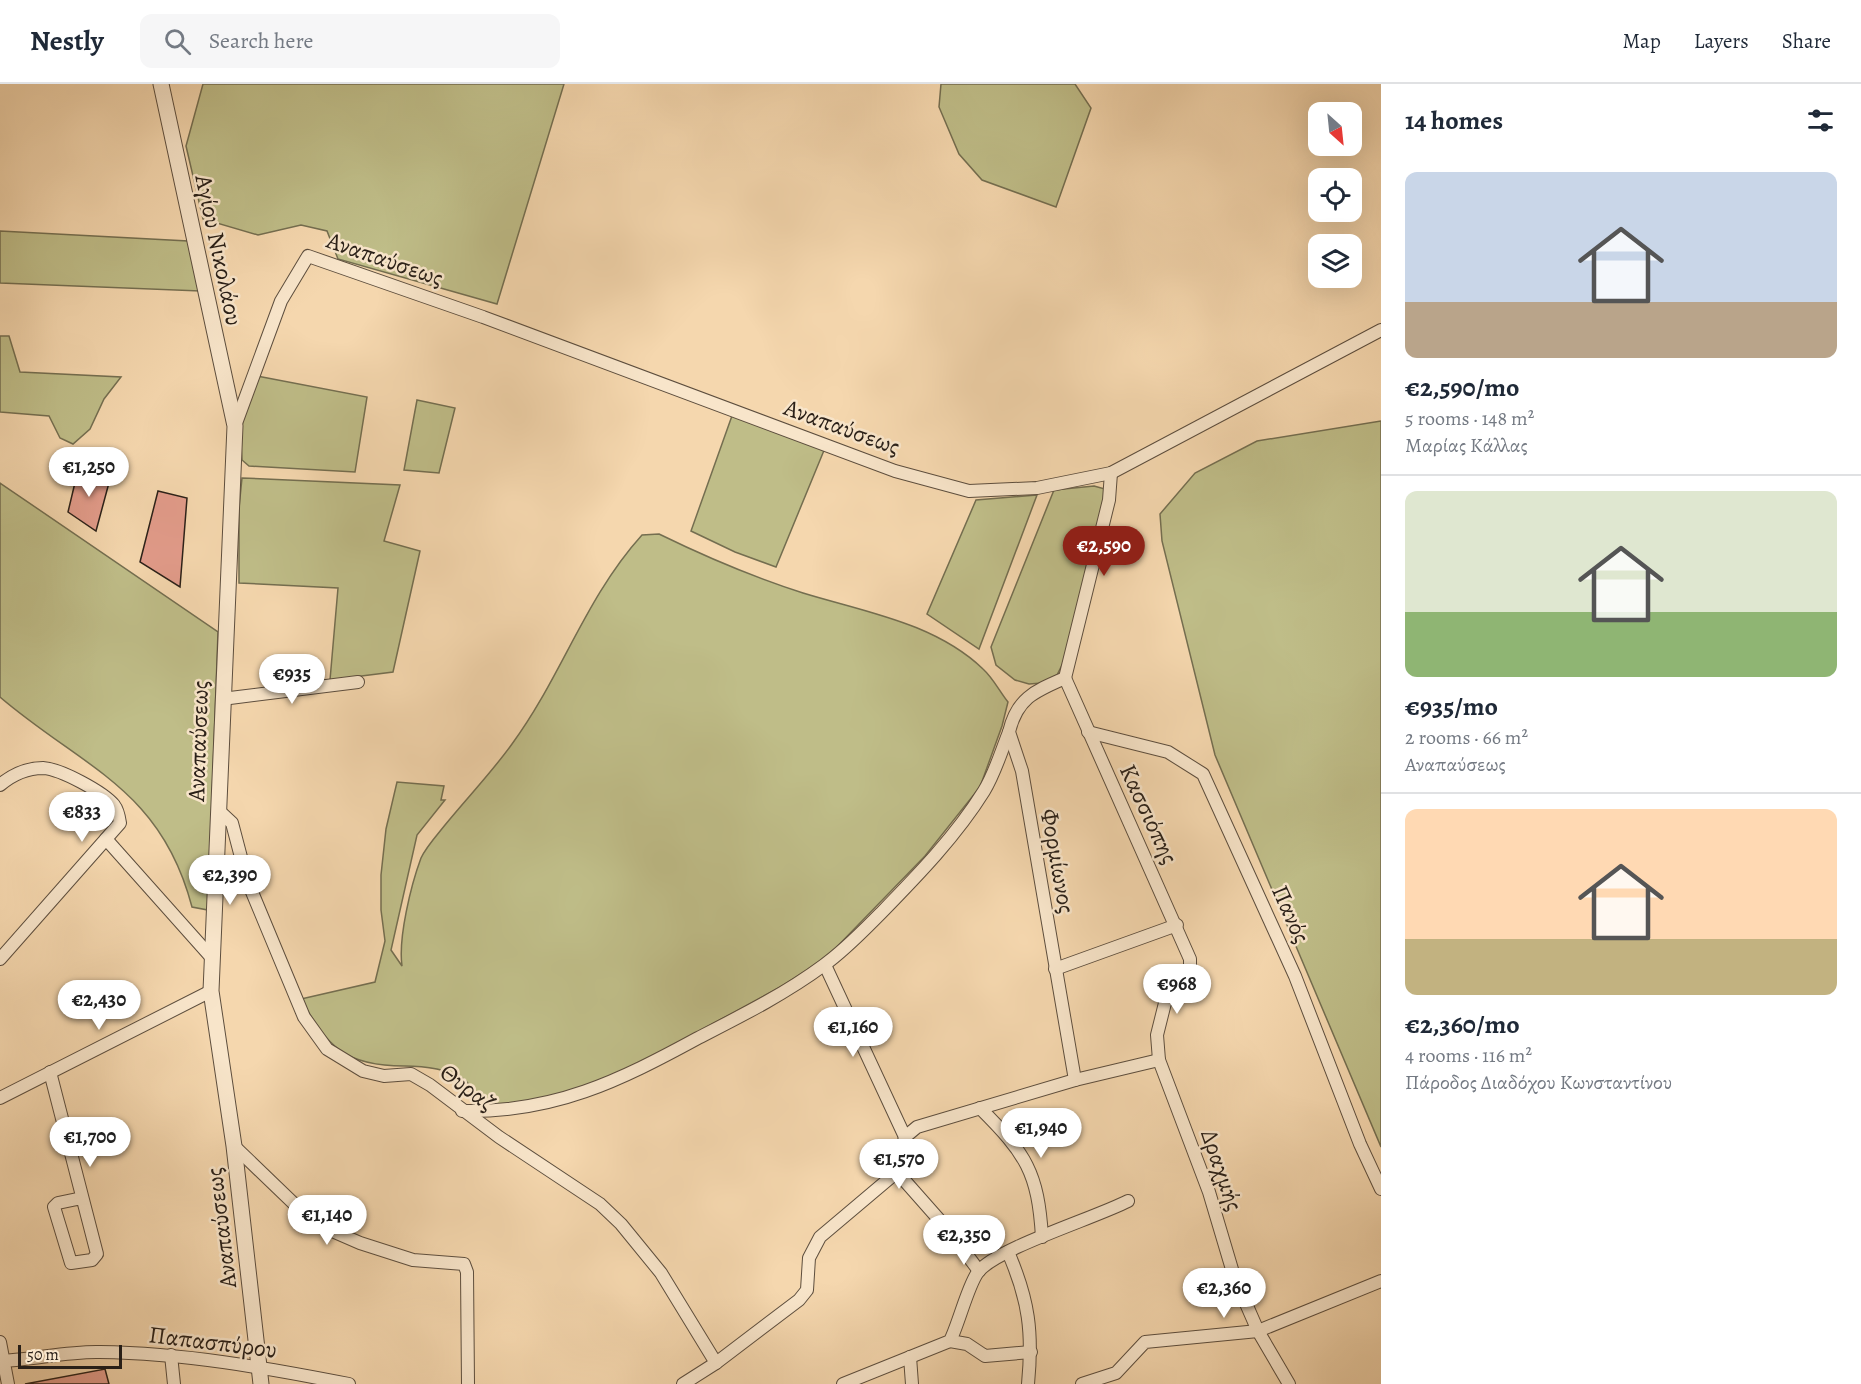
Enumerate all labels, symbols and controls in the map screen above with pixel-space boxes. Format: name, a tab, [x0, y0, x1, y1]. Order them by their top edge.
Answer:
search box	[140, 14, 560, 68]
text: Nestly	[30, 22, 104, 60]
icon: search	[161, 25, 194, 58]
text: Search here	[209, 26, 313, 56]
text: Map	[1622, 27, 1661, 55]
text: Layers	[1694, 27, 1749, 55]
text: Share	[1782, 27, 1831, 55]
north arrow	[1308, 102, 1362, 156]
map controls	[1308, 102, 1362, 288]
text: 14 homes	[1405, 103, 1503, 138]
icon: filters	[1804, 104, 1837, 137]
button: locate	[1308, 168, 1362, 222]
street label: Αγίου Νικολάου	[187, 171, 251, 328]
icon: home	[1567, 211, 1675, 319]
street label: Αναπαύσεως	[322, 224, 447, 294]
button: layers	[1308, 234, 1362, 288]
text: €2,590/mo	[1405, 370, 1519, 405]
street label: Αναπαύσεως	[779, 391, 904, 463]
text: 5 rooms · 148 m²	[1405, 405, 1534, 432]
text: Μαρίας Κάλλας	[1405, 432, 1528, 459]
pin: €1,250	[40, 447, 138, 498]
text: €1,250	[63, 453, 115, 480]
pin: €2,590	[1055, 526, 1153, 577]
icon: home	[1567, 530, 1675, 638]
text: €2,590	[1077, 532, 1131, 559]
pin: €935	[256, 654, 328, 705]
text: €935	[273, 660, 311, 687]
street label: Αναπαύσεως	[180, 680, 216, 803]
text: €935/mo	[1405, 689, 1498, 724]
text: 2 rooms · 66 m²	[1405, 724, 1528, 751]
text: Αναπαύσεως	[1405, 751, 1506, 778]
street label: Κασσιόπης	[1112, 759, 1186, 869]
pin: €833	[46, 792, 118, 843]
text: €833	[63, 798, 101, 825]
street label: Φορμίωνος	[1033, 806, 1083, 916]
icon: home	[1567, 848, 1675, 956]
pin: €2,390	[181, 855, 279, 906]
text: €2,390	[203, 861, 257, 888]
street label: Πανός	[1264, 880, 1318, 948]
pin: €968	[1141, 964, 1213, 1015]
text: €968	[1157, 970, 1197, 997]
pin: €2,430	[50, 980, 148, 1031]
text: €2,430	[72, 986, 126, 1013]
pin: €1,160	[804, 1007, 902, 1058]
text: €2,360/mo	[1405, 1007, 1520, 1042]
text: €1,160	[828, 1013, 878, 1040]
text: 4 rooms · 116 m²	[1405, 1042, 1532, 1069]
street label: Θυραζ	[433, 1056, 503, 1119]
text: Πάροδος Διαδόχου Κωνσταντίνου	[1405, 1069, 1672, 1096]
pin: €1,940	[992, 1108, 1090, 1159]
text: €1,940	[1015, 1114, 1067, 1141]
pin: €1,700	[41, 1117, 139, 1168]
text: €1,700	[64, 1123, 116, 1150]
street label: Δραχμής	[1193, 1125, 1251, 1215]
pin: €1,570	[850, 1139, 948, 1190]
text: €1,570	[873, 1145, 925, 1172]
street label: Αναπαύσεως	[198, 1166, 244, 1291]
pin: €1,140	[278, 1195, 376, 1246]
text: €1,140	[302, 1201, 352, 1228]
pin: €2,350	[915, 1215, 1013, 1266]
text: €2,350	[937, 1221, 991, 1248]
pin: €2,360	[1175, 1268, 1273, 1319]
text: €2,360	[1197, 1274, 1251, 1301]
street label: Παπασπύρου	[147, 1318, 279, 1366]
scale bar	[18, 1342, 122, 1370]
text: 50 m	[27, 1344, 59, 1366]

